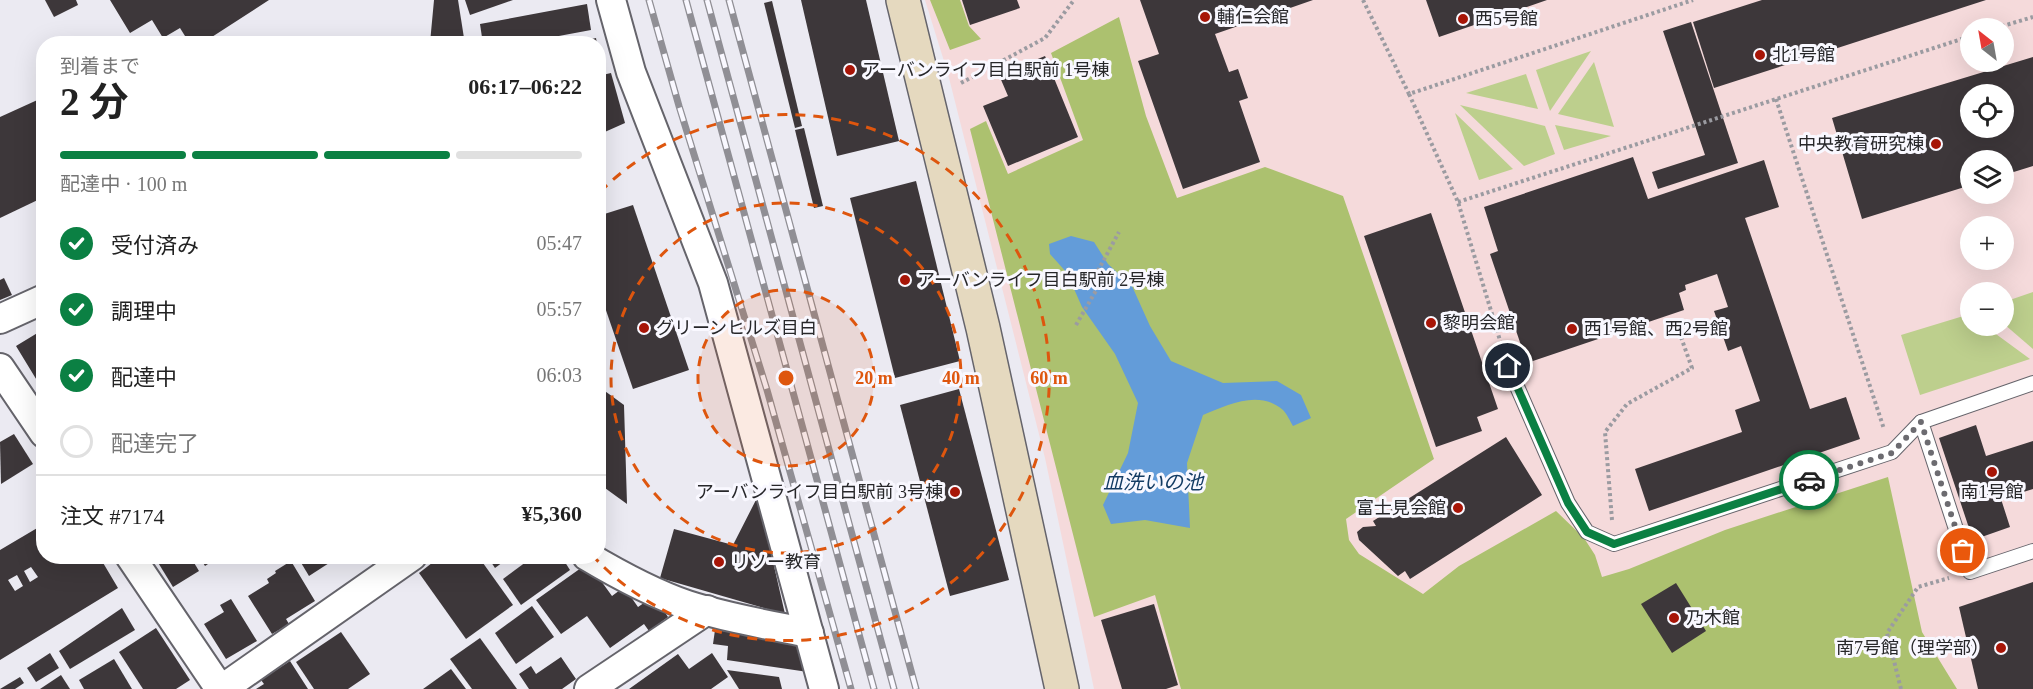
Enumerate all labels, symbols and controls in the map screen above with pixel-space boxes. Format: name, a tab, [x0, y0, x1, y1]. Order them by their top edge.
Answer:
place label: 輔仁会館	[1217, 7, 1289, 27]
place label: 西5号館	[1475, 9, 1538, 29]
marker: 輔仁会館	[1198, 10, 1212, 24]
marker: 西5号館	[1456, 12, 1470, 26]
north arrow	[1960, 18, 2014, 72]
map controls	[1960, 18, 2014, 336]
place label: 北1号館	[1772, 45, 1835, 65]
marker: 北1号館	[1753, 48, 1767, 62]
text: 到着まで	[60, 55, 140, 77]
place label: アーバンライフ目白駅前 1号棟	[862, 60, 1109, 80]
marker: アーバンライフ目白駅前 1号棟	[843, 63, 857, 77]
text: 06:17–06:22	[468, 74, 582, 99]
text: 2 分	[60, 80, 128, 123]
button: locate	[1960, 84, 2014, 138]
place label: 中央教育研究棟	[1798, 134, 1924, 154]
marker: 中央教育研究棟	[1929, 137, 1943, 151]
button: layers	[1960, 150, 2014, 204]
text: 配達中 · 100 m	[60, 173, 187, 195]
button: +	[1960, 216, 2014, 270]
icon: check	[60, 227, 93, 260]
text: 05:47	[536, 232, 582, 254]
text: 受付済み	[111, 233, 199, 258]
place label: アーバンライフ目白駅前 2号棟	[917, 270, 1164, 290]
marker: アーバンライフ目白駅前 2号棟	[898, 273, 912, 287]
button: −	[1960, 282, 2014, 336]
icon: check	[60, 293, 93, 326]
text: 05:57	[536, 298, 582, 320]
text: 調理中	[111, 299, 177, 324]
place label: 黎明会館	[1443, 313, 1515, 333]
marker: 黎明会館	[1424, 316, 1438, 330]
place label: グリーンヒルズ目白	[656, 318, 817, 338]
place label: 西1号館、西2号館	[1584, 319, 1728, 339]
marker: グリーンヒルズ目白	[637, 321, 651, 335]
marker: 西1号館、西2号館	[1565, 322, 1579, 336]
pin	[1482, 340, 1533, 391]
icon: home	[1491, 349, 1524, 382]
icon: check	[60, 359, 93, 392]
text: 06:03	[536, 364, 582, 386]
text: 配達中	[111, 365, 177, 390]
centre of rings	[776, 368, 796, 388]
text: 20 m	[855, 368, 893, 388]
text: 40 m	[942, 368, 980, 388]
text: 60 m	[1030, 368, 1068, 388]
text: 配達完了	[111, 431, 199, 456]
courier	[1779, 450, 1839, 510]
icon: car	[1793, 464, 1826, 497]
marker: 南1号館	[1985, 465, 1999, 479]
water label: 血洗いの池	[1103, 471, 1205, 493]
place label: アーバンライフ目白駅前 3号棟	[696, 482, 943, 502]
place label: 南1号館	[1961, 482, 2024, 502]
marker: アーバンライフ目白駅前 3号棟	[948, 485, 962, 499]
place label: 富士見会館	[1356, 498, 1446, 518]
text: ¥5,360	[522, 501, 582, 526]
marker: 富士見会館	[1451, 501, 1465, 515]
text: 注文 #7174	[60, 504, 165, 529]
pin	[1937, 525, 1988, 576]
icon: bag	[1946, 534, 1979, 567]
place label: リソー教育	[731, 552, 821, 572]
marker: リソー教育	[712, 555, 726, 569]
place label: 乃木館	[1686, 608, 1740, 628]
marker: 乃木館	[1667, 611, 1681, 625]
place label: 南7号館（理学部）	[1836, 638, 1989, 658]
marker: 南7号館（理学部）	[1994, 641, 2008, 655]

